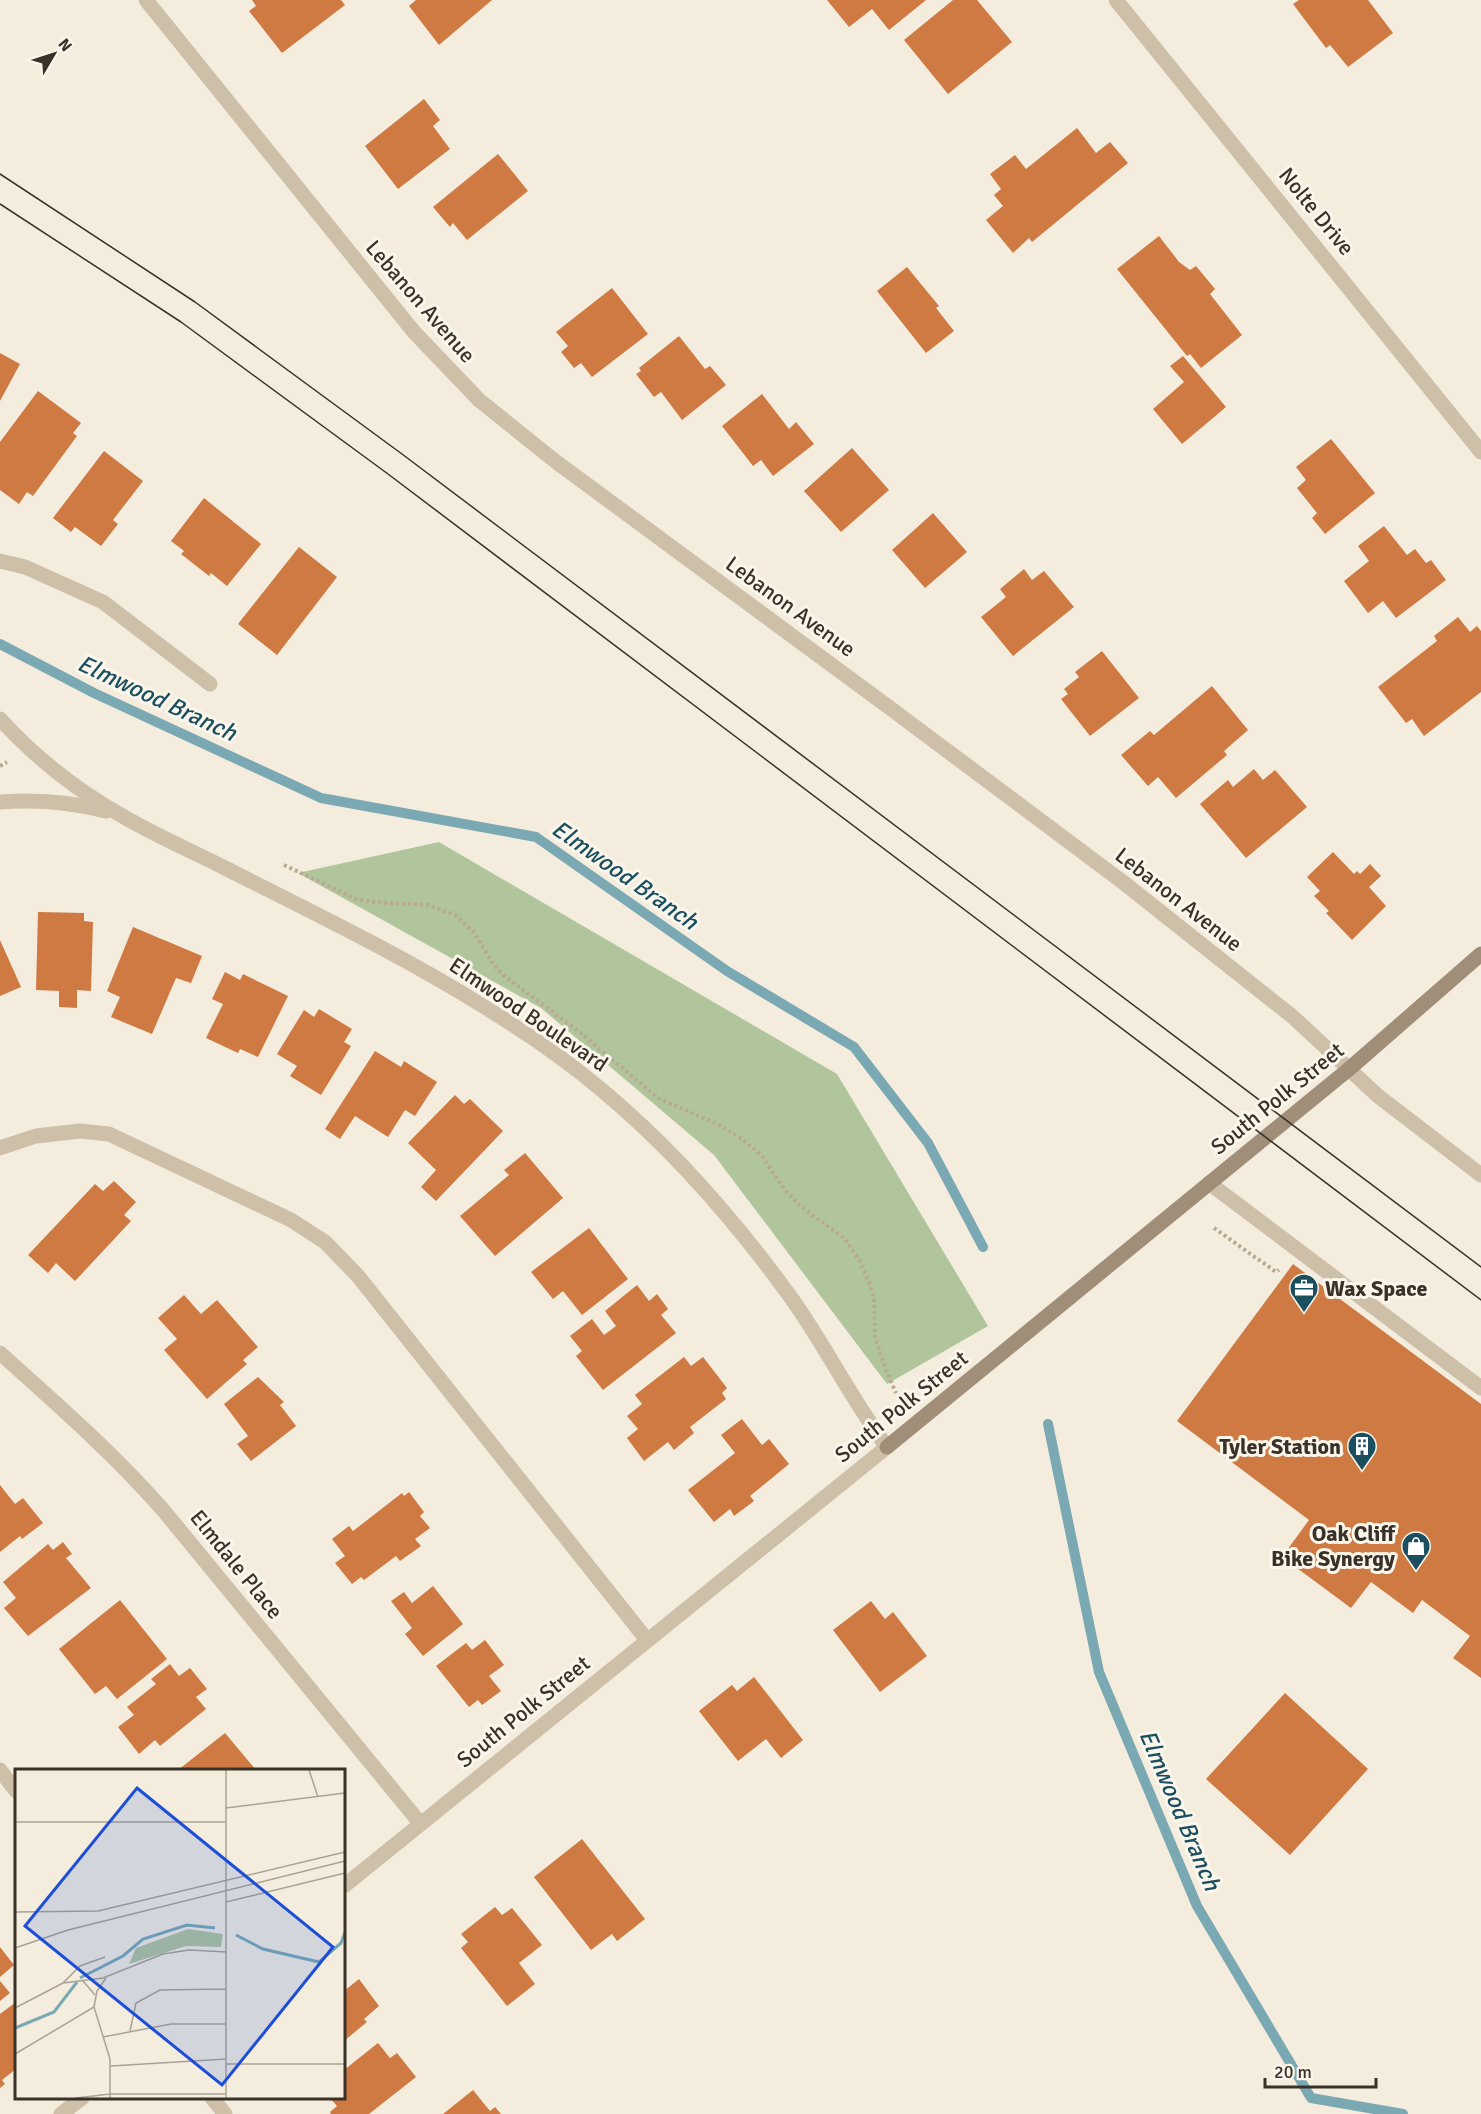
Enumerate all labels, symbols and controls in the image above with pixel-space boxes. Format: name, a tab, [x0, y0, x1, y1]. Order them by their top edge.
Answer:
north arrow	[24, 24, 84, 84]
text: N	[54, 35, 76, 56]
street label: Nolte Drive	[1273, 162, 1360, 261]
street label: Lebanon Avenue	[360, 234, 481, 368]
street label: Lebanon Avenue	[721, 550, 861, 663]
water label: Elmwood Branch	[73, 648, 242, 748]
water label: Elmwood Branch	[546, 813, 705, 937]
street label: Lebanon Avenue	[1110, 841, 1248, 957]
street label: Elmwood Boulevard	[444, 951, 613, 1077]
street label: South Polk Street	[1205, 1036, 1349, 1160]
office icon: Wax Space	[1288, 1272, 1320, 1314]
place label: Wax Space	[1325, 1275, 1427, 1302]
street label: South Polk Street	[829, 1344, 973, 1468]
building icon: Tyler Station	[1346, 1430, 1378, 1472]
place label: Tyler Station	[1219, 1433, 1341, 1460]
street label: Elmdale Place	[184, 1504, 289, 1624]
place label: Oak Cliff Bike Synergy	[1271, 1520, 1396, 1572]
shop icon: Oak Cliff Bike Synergy	[1400, 1530, 1432, 1572]
street label: South Polk Street	[451, 1649, 595, 1773]
water label: Elmwood Branch	[1133, 1725, 1228, 1896]
inset map	[15, 1769, 345, 2099]
scale bar	[1265, 2051, 1376, 2089]
text: 20 m	[1274, 2061, 1312, 2083]

